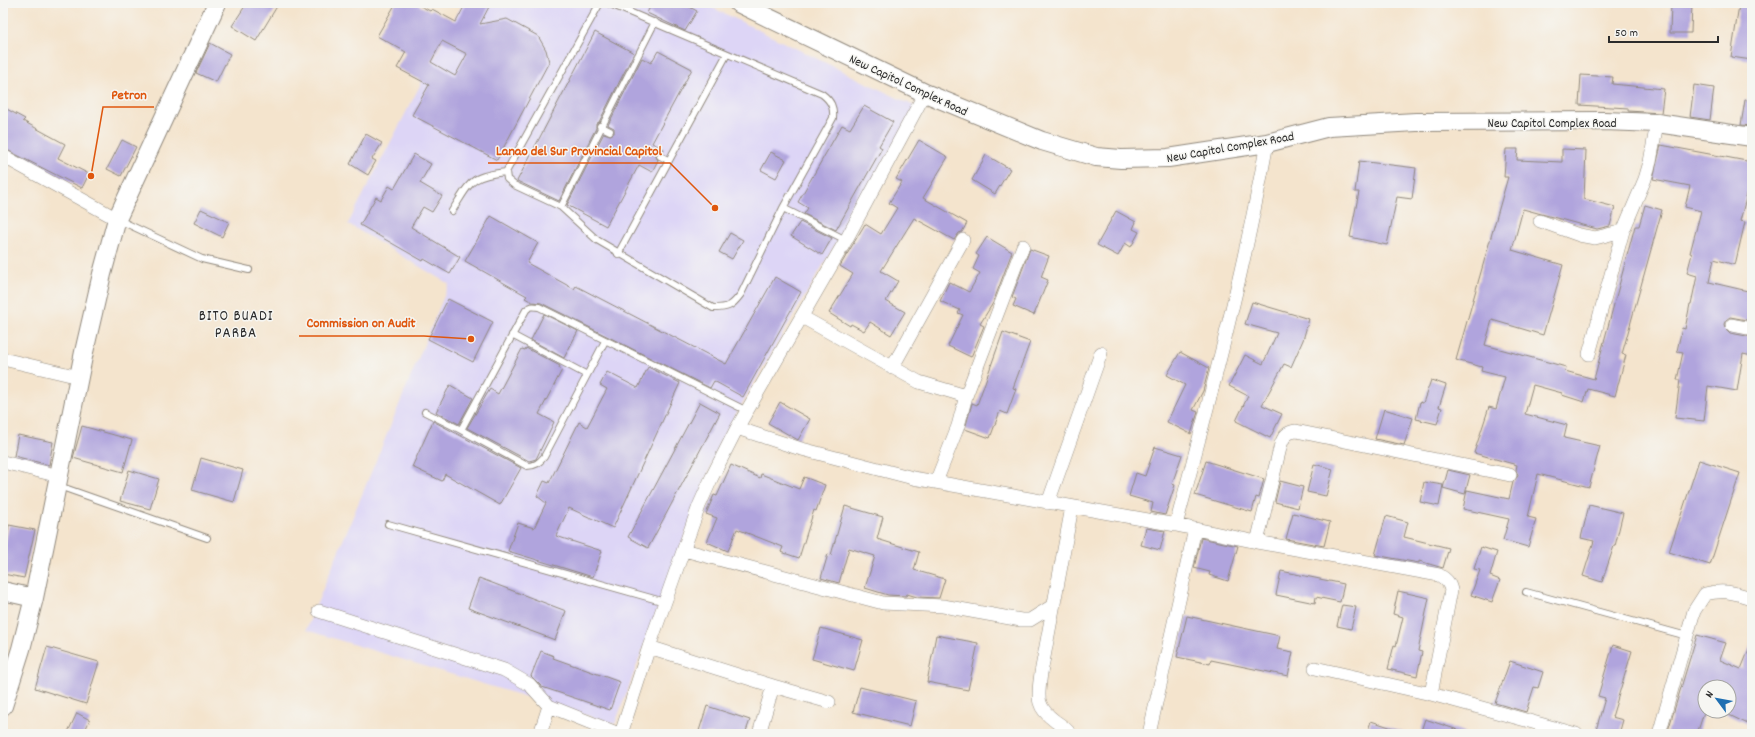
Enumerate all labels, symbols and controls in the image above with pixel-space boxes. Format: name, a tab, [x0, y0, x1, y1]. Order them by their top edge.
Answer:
scale bar	[1609, 18, 1718, 44]
text: 50 m	[1615, 25, 1638, 42]
street label: New Capitol Complex Road	[845, 50, 970, 122]
callout: Petron	[103, 81, 154, 107]
text: Petron	[111, 86, 147, 106]
street label: New Capitol Complex Road	[1487, 115, 1617, 134]
street label: New Capitol Complex Road	[1165, 128, 1296, 169]
callout: Lanao del Sur Provincial Capitol	[488, 137, 670, 163]
text: Lanao del Sur Provincial Capitol	[496, 142, 663, 162]
district label: BITO BUADI PARBA	[199, 306, 273, 345]
callout: Commission on Audit	[299, 310, 424, 336]
text: Commission on Audit	[306, 314, 416, 334]
north arrow	[1697, 679, 1737, 719]
text: N	[1702, 688, 1719, 701]

